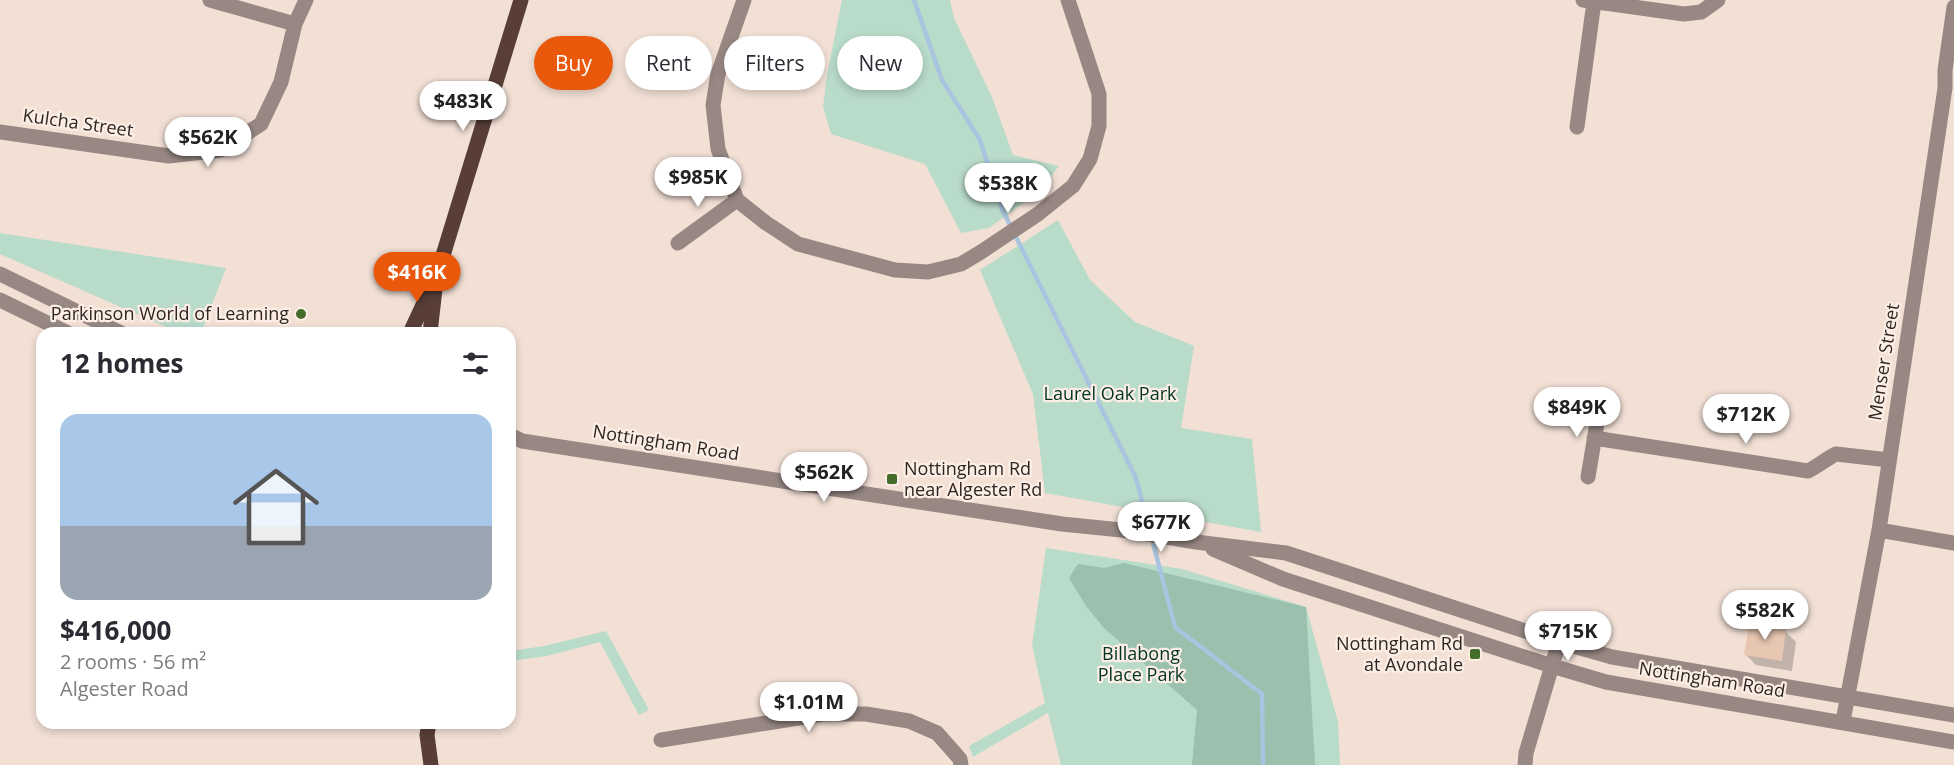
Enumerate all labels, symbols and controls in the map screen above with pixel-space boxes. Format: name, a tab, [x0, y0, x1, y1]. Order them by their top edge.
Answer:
chip: Buy	[534, 36, 613, 90]
chip: Rent	[625, 36, 712, 90]
chip: Filters	[724, 36, 825, 90]
chip: New	[837, 36, 923, 90]
pin: $483K	[421, 81, 505, 132]
text: $483K	[433, 87, 493, 114]
street label: Kulcha Street	[21, 102, 135, 142]
pin: $562K	[166, 117, 250, 168]
text: $562K	[178, 123, 238, 150]
pin: $985K	[656, 157, 740, 208]
text: $985K	[668, 163, 728, 190]
pin: $538K	[966, 163, 1050, 214]
text: $538K	[978, 169, 1038, 196]
pin: $416K	[375, 252, 459, 303]
text: $416K	[387, 258, 447, 285]
place label: Parkinson World of Learning	[51, 301, 289, 325]
street label: Menser Street	[1862, 302, 1904, 422]
marker: Parkinson World of Learning	[294, 307, 308, 321]
text: 12 homes	[60, 345, 184, 381]
icon: filters	[459, 347, 492, 380]
park label: Laurel Oak Park	[1044, 381, 1177, 405]
pin: $849K	[1535, 387, 1619, 438]
text: $849K	[1547, 393, 1607, 420]
pin: $712K	[1704, 394, 1788, 445]
text: $712K	[1716, 400, 1776, 427]
street label: Nottingham Road	[591, 419, 741, 465]
pin: $562K	[782, 452, 866, 503]
icon: home	[222, 453, 330, 561]
place label: Nottingham Rd near Algester Rd	[904, 456, 1042, 501]
text: $562K	[794, 458, 854, 485]
marker: Nottingham Rd near Algester Rd	[885, 472, 899, 486]
pin: $677K	[1119, 502, 1203, 553]
text: $677K	[1131, 508, 1191, 535]
pin: $582K	[1723, 590, 1807, 641]
text: $582K	[1735, 596, 1795, 623]
pin: $715K	[1526, 611, 1610, 662]
text: $416,000	[60, 612, 171, 648]
text: $715K	[1538, 617, 1598, 644]
place label: Nottingham Rd at Avondale	[1336, 631, 1463, 676]
park label: Billabong Place Park	[1098, 641, 1185, 686]
marker: Nottingham Rd at Avondale	[1468, 647, 1482, 661]
text: 2 rooms · 56 m²	[60, 648, 206, 675]
street label: Nottingham Road	[1637, 656, 1787, 702]
text: Algester Road	[60, 675, 189, 702]
pin: $1.01M	[760, 682, 858, 733]
text: $1.01M	[774, 688, 844, 715]

